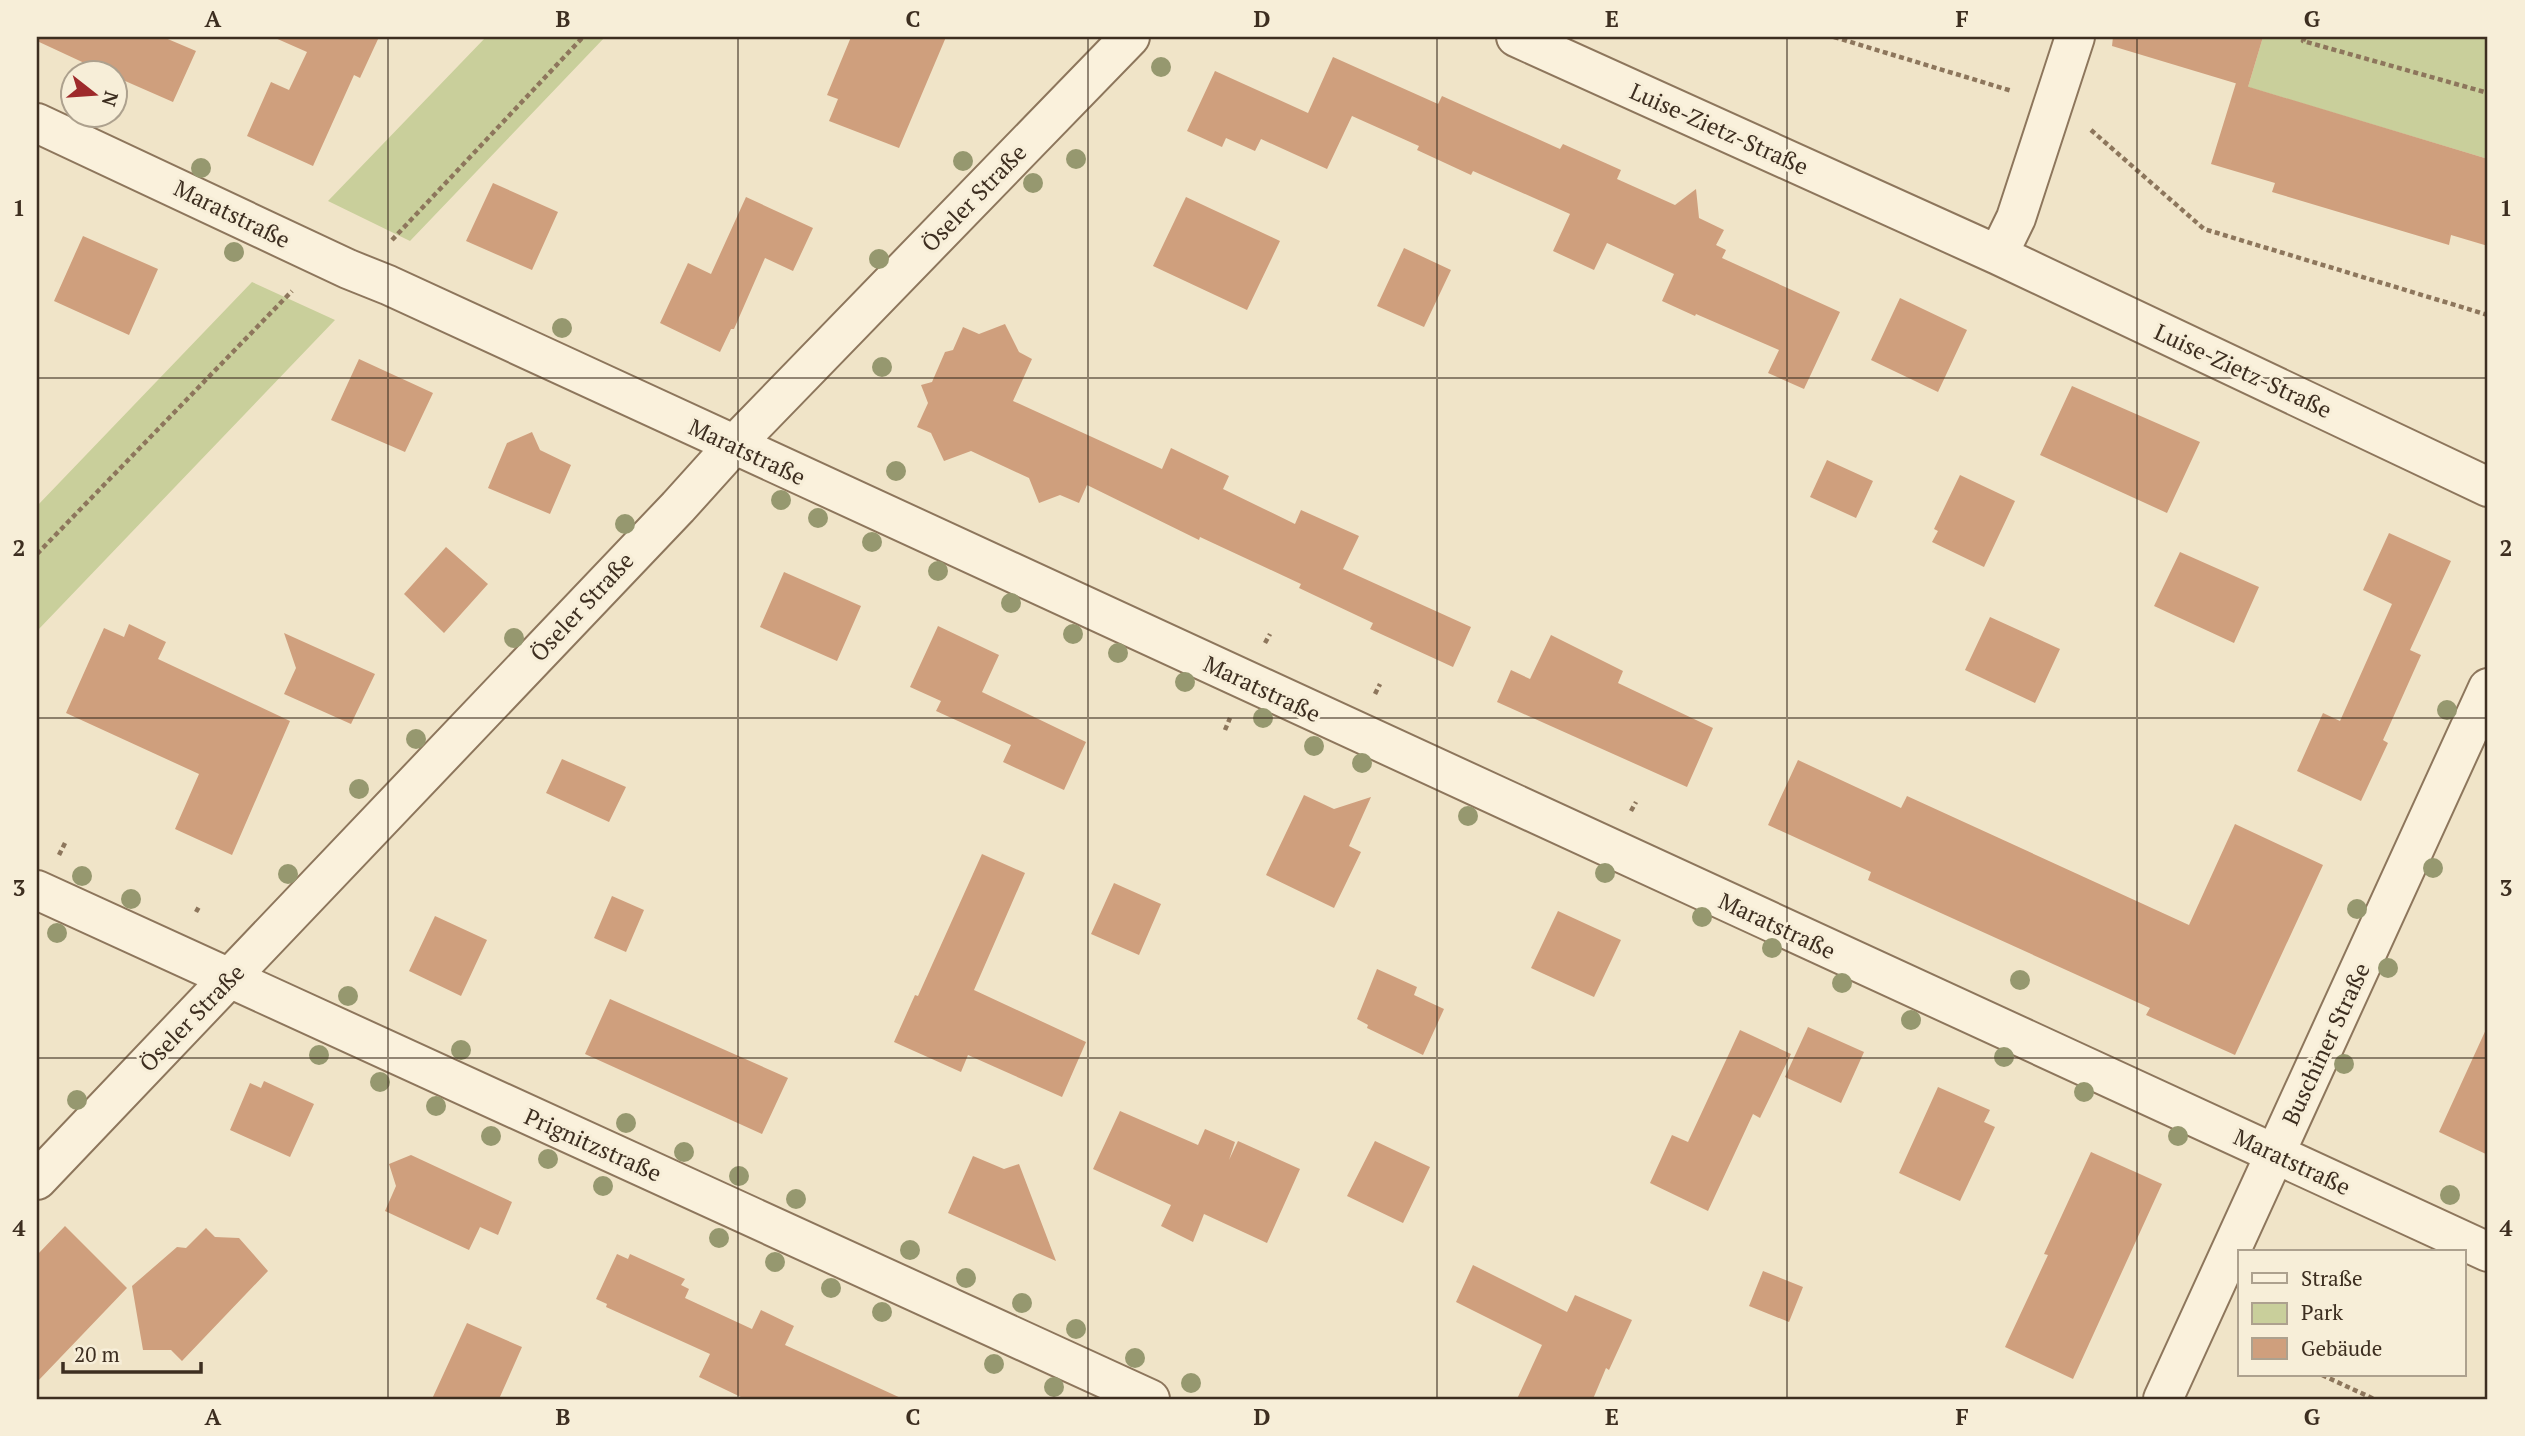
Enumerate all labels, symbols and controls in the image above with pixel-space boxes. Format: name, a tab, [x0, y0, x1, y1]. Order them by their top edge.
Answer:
text: A	[205, 3, 222, 34]
text: B	[556, 3, 571, 34]
text: C	[906, 3, 921, 34]
text: D	[1254, 3, 1271, 34]
text: E	[1605, 3, 1619, 34]
text: F	[1955, 3, 1969, 34]
text: G	[2304, 3, 2321, 34]
north arrow	[60, 60, 130, 130]
street label: Luise-Zietz-Straße	[1625, 75, 1813, 182]
text: N	[97, 89, 125, 110]
street label: Öseler Straße	[914, 137, 1033, 258]
street label: Maratstraße	[169, 172, 296, 255]
text: 1	[13, 192, 26, 223]
text: 1	[2500, 192, 2513, 223]
street label: Luise-Zietz-Straße	[2150, 316, 2337, 425]
street label: Maratstraße	[684, 411, 811, 492]
text: 2	[13, 532, 26, 563]
text: 2	[2500, 532, 2513, 563]
street label: Öseler Straße	[523, 545, 640, 668]
street label: Maratstraße	[1199, 648, 1326, 729]
text: 3	[13, 872, 26, 903]
text: 3	[2500, 872, 2513, 903]
street label: Maratstraße	[1714, 885, 1841, 966]
street label: Öseler Straße	[132, 957, 251, 1078]
street label: Buschiner Straße	[2274, 958, 2377, 1130]
street label: Prignitzstraße	[520, 1100, 667, 1189]
street label: Maratstraße	[2229, 1121, 2356, 1202]
text: 4	[13, 1212, 26, 1243]
text: 4	[2500, 1212, 2513, 1243]
legend	[2238, 1250, 2466, 1376]
text: Straße	[2301, 1264, 2363, 1292]
text: Park	[2301, 1298, 2343, 1326]
scale bar	[63, 1331, 201, 1375]
text: Gebäude	[2301, 1334, 2382, 1362]
text: 20 m	[74, 1340, 120, 1368]
text: A	[205, 1401, 222, 1432]
text: B	[556, 1401, 571, 1432]
text: C	[906, 1401, 921, 1432]
text: D	[1254, 1401, 1271, 1432]
text: E	[1605, 1401, 1619, 1432]
text: F	[1955, 1401, 1969, 1432]
text: G	[2304, 1401, 2321, 1432]

